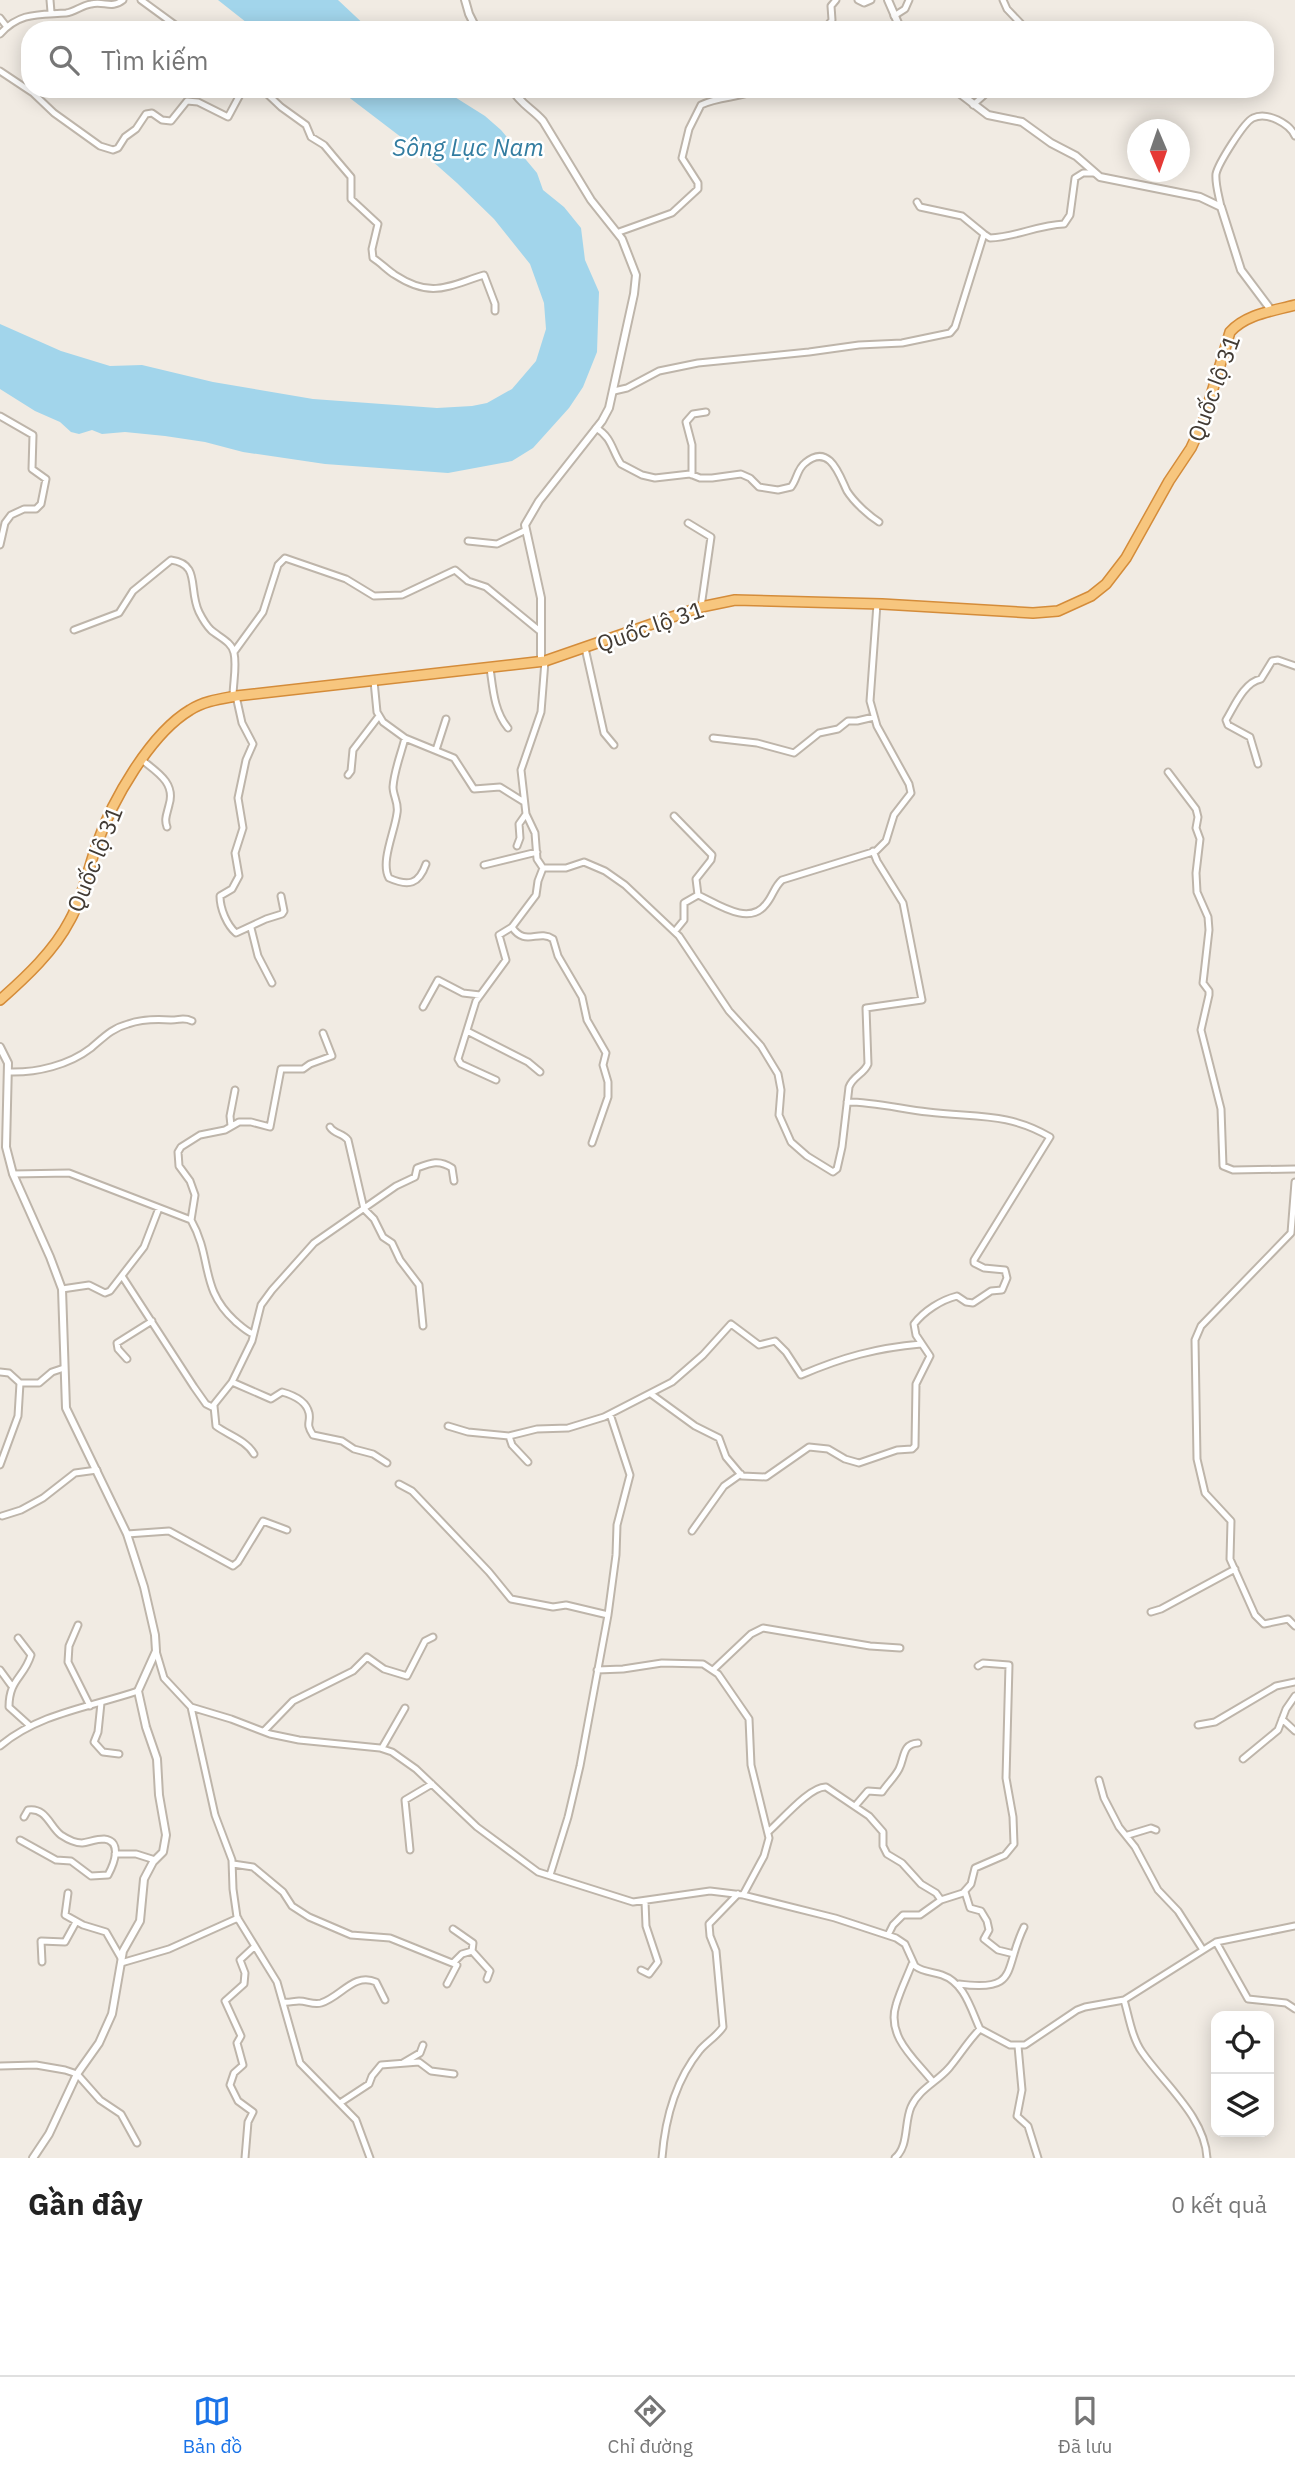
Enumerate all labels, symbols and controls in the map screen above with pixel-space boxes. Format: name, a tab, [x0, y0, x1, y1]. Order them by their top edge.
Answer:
search box	[21, 21, 1274, 98]
icon: search	[45, 41, 83, 79]
text: Tìm kiếm	[101, 43, 208, 77]
north arrow	[1127, 119, 1190, 182]
water label: Sông Lục Nam	[392, 131, 544, 163]
street label: Quốc lộ 31	[1180, 331, 1246, 445]
street label: Quốc lộ 31	[592, 594, 708, 658]
street label: Quốc lộ 31	[59, 802, 129, 916]
map controls	[1211, 2011, 1274, 2137]
button: locate	[1211, 2011, 1274, 2074]
button: layers	[1211, 2074, 1274, 2137]
text: Gần đây	[28, 2184, 143, 2223]
text: 0 kết quả	[1171, 2189, 1267, 2219]
tab: Bản đồ	[183, 2392, 242, 2458]
tab: Chỉ đường	[608, 2392, 693, 2458]
tab: Đã lưu	[1058, 2392, 1112, 2458]

